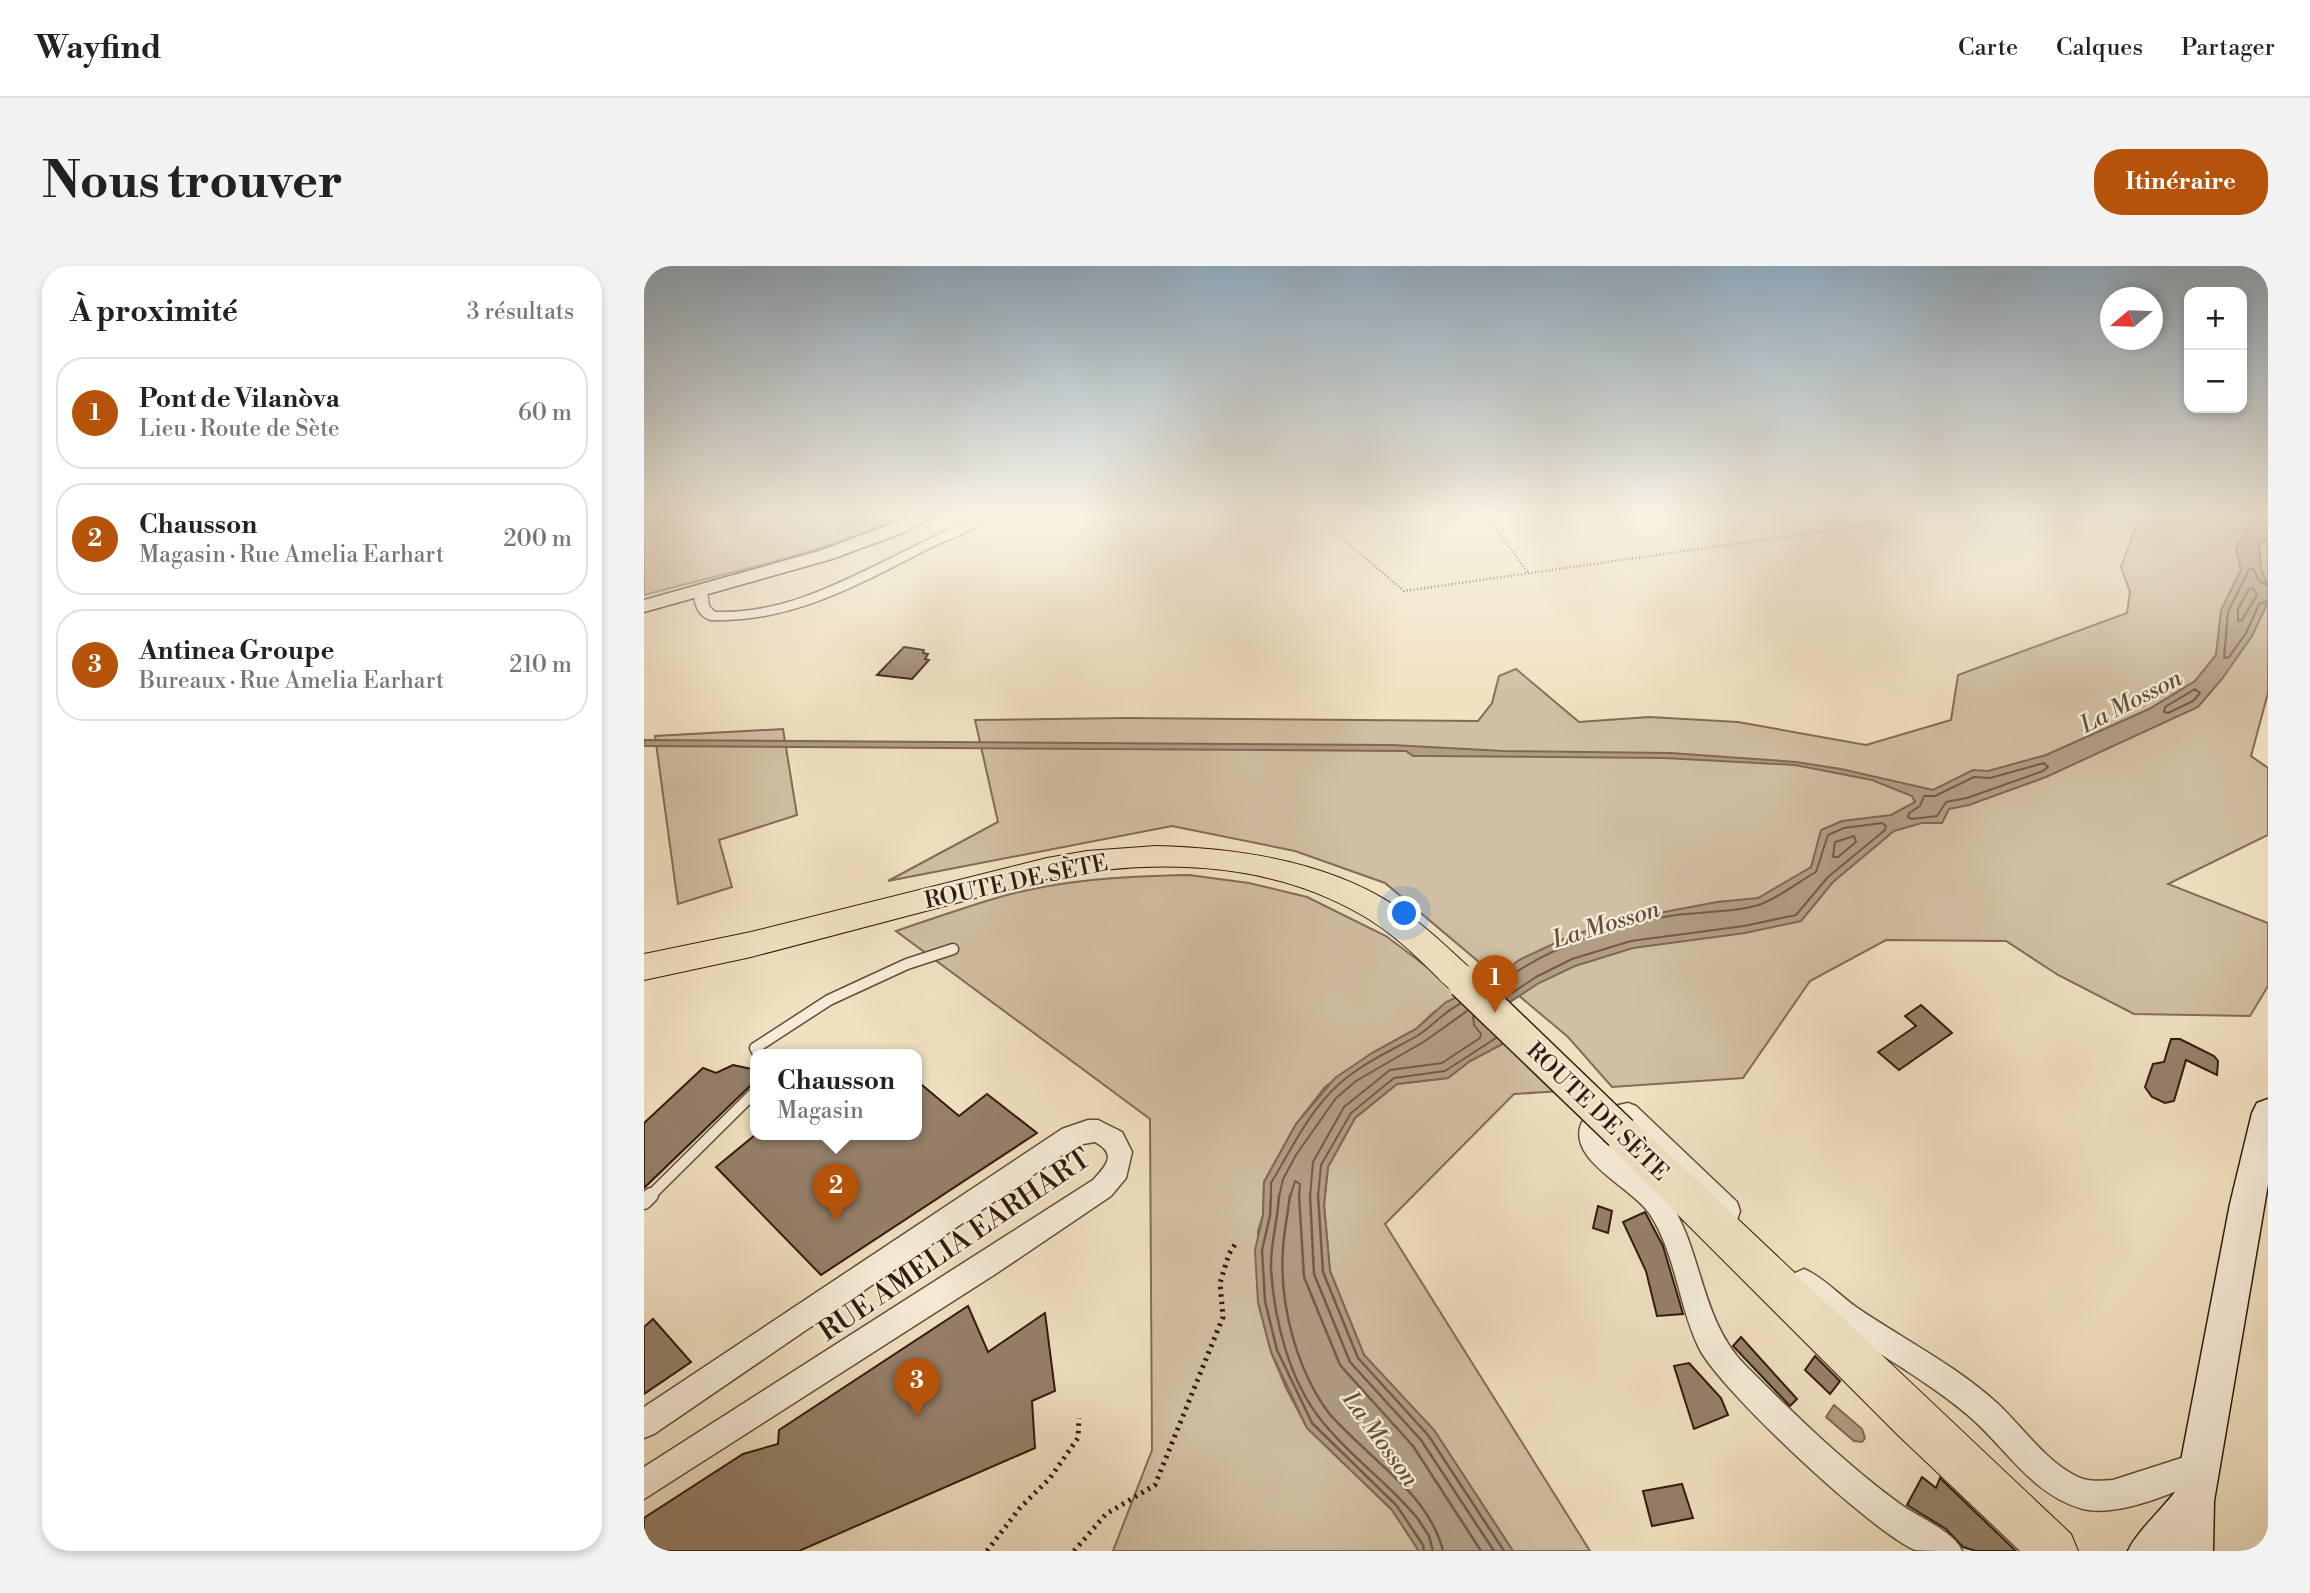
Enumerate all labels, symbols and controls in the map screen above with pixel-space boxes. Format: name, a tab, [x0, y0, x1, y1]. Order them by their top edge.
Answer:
text: Wayfind	[35, 28, 162, 69]
text: Carte	[1958, 33, 2018, 63]
text: Calques	[2056, 33, 2143, 63]
text: Partager	[2181, 33, 2275, 63]
button: Itinéraire	[2094, 149, 2268, 215]
text: Nous trouver	[42, 152, 343, 213]
north arrow	[2100, 287, 2163, 350]
map controls	[2184, 287, 2247, 413]
button: +	[2184, 287, 2247, 350]
text: À proximité	[70, 293, 238, 331]
text: 3 résultats	[467, 298, 574, 326]
button: −	[2184, 350, 2247, 413]
text: Pont de Vilanòva	[139, 383, 340, 415]
text: 1	[89, 399, 101, 427]
text: 60 m	[518, 399, 572, 427]
text: Lieu · Route de Sète	[139, 415, 340, 443]
text: Chausson	[139, 509, 257, 541]
text: 2	[88, 525, 102, 553]
text: 200 m	[504, 525, 572, 553]
text: Magasin · Rue Amelia Earhart	[139, 541, 444, 569]
text: Antinea Groupe	[139, 635, 334, 667]
text: 3	[88, 651, 102, 679]
text: 210 m	[509, 651, 572, 679]
water label: La Mosson	[2075, 663, 2188, 741]
text: Bureaux · Rue Amelia Earhart	[139, 667, 444, 695]
street label: ROUTE DE SÈTE	[921, 847, 1111, 915]
water label: La Mosson	[1548, 894, 1664, 956]
your location	[1387, 896, 1421, 930]
pin: 1	[1472, 955, 1518, 1013]
street label: ROUTE DE SÈTE	[1520, 1035, 1676, 1187]
popup	[750, 1049, 922, 1140]
text: Chausson	[777, 1065, 895, 1097]
text: Magasin	[777, 1097, 864, 1125]
street label: RUE AMELIA EARHART	[812, 1141, 1098, 1349]
pin: 2	[813, 1163, 859, 1221]
pin: 3	[894, 1358, 940, 1416]
water label: La Mosson	[1335, 1385, 1425, 1493]

